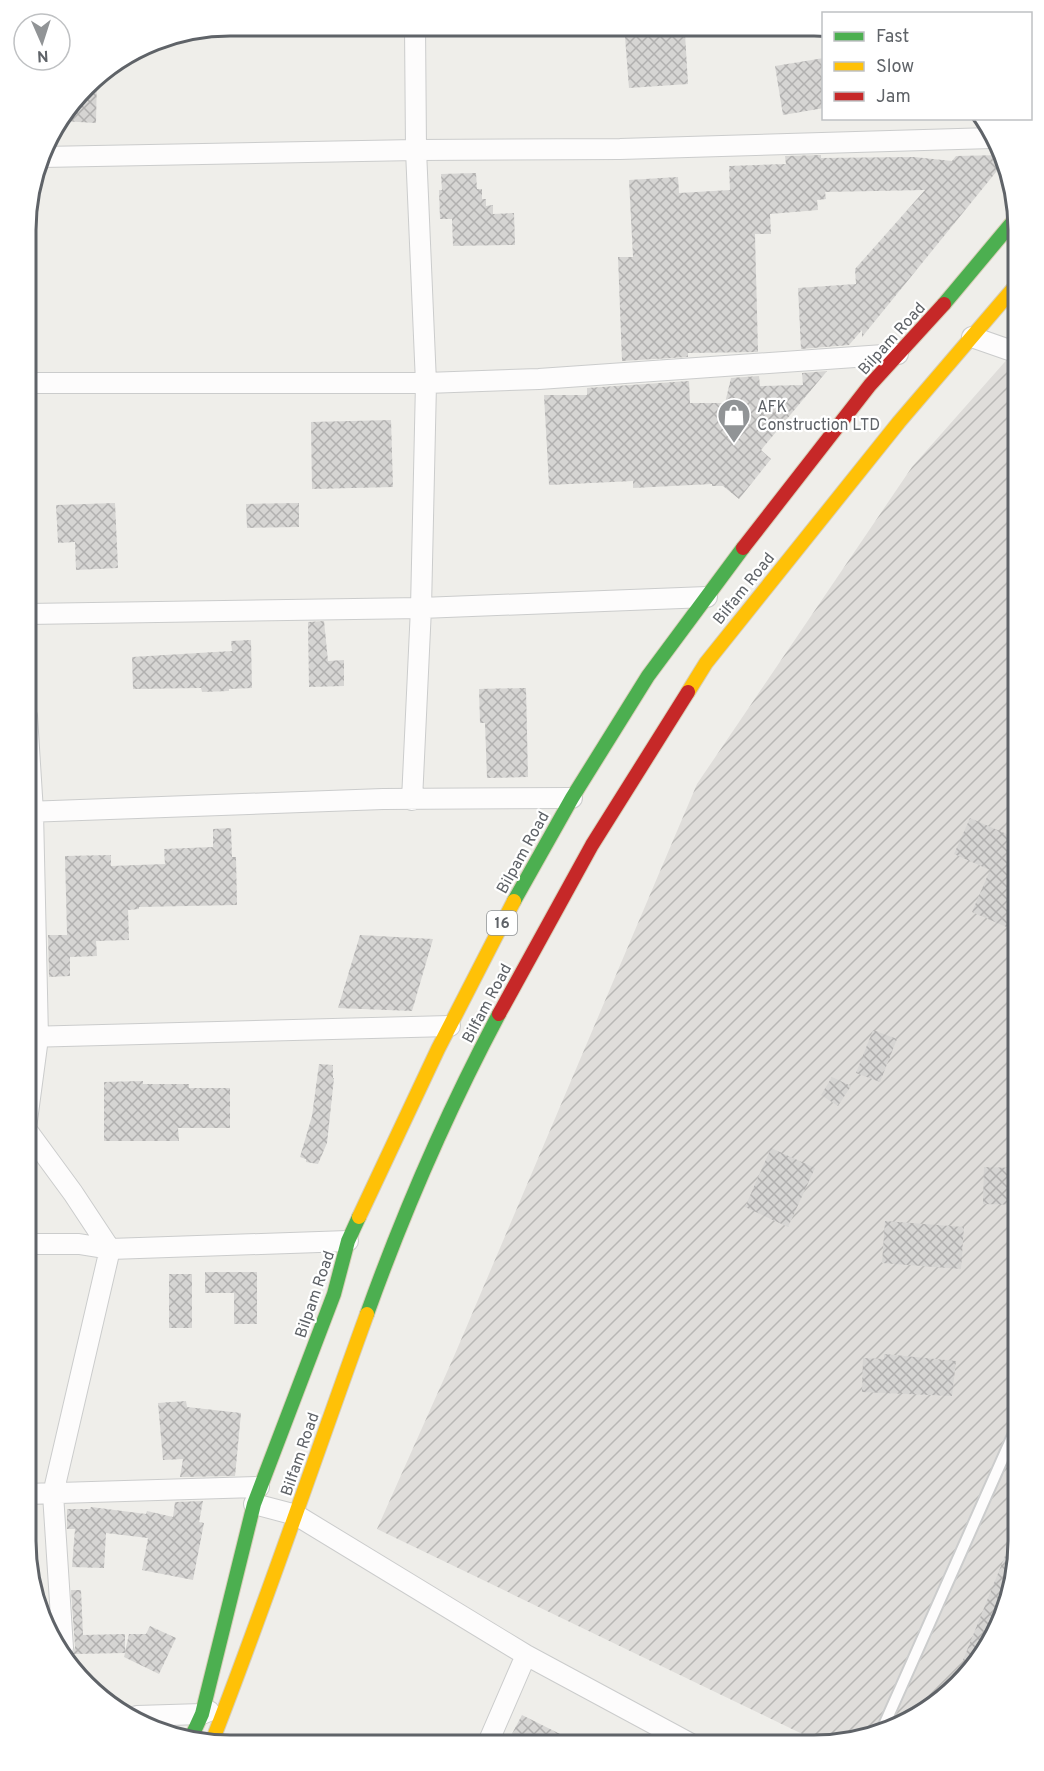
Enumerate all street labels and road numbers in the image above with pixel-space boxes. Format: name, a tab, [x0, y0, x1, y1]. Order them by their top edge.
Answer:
street label: Bilpam Road	[855, 299, 930, 380]
street label: Bilfam Road	[709, 549, 780, 629]
street label: Bilpam Road	[493, 808, 555, 898]
road number: 16	[487, 911, 517, 935]
street label: Bilfam Road	[459, 961, 517, 1047]
street label: Bilpam Road	[292, 1248, 340, 1341]
street label: Bilfam Road	[277, 1410, 325, 1499]

